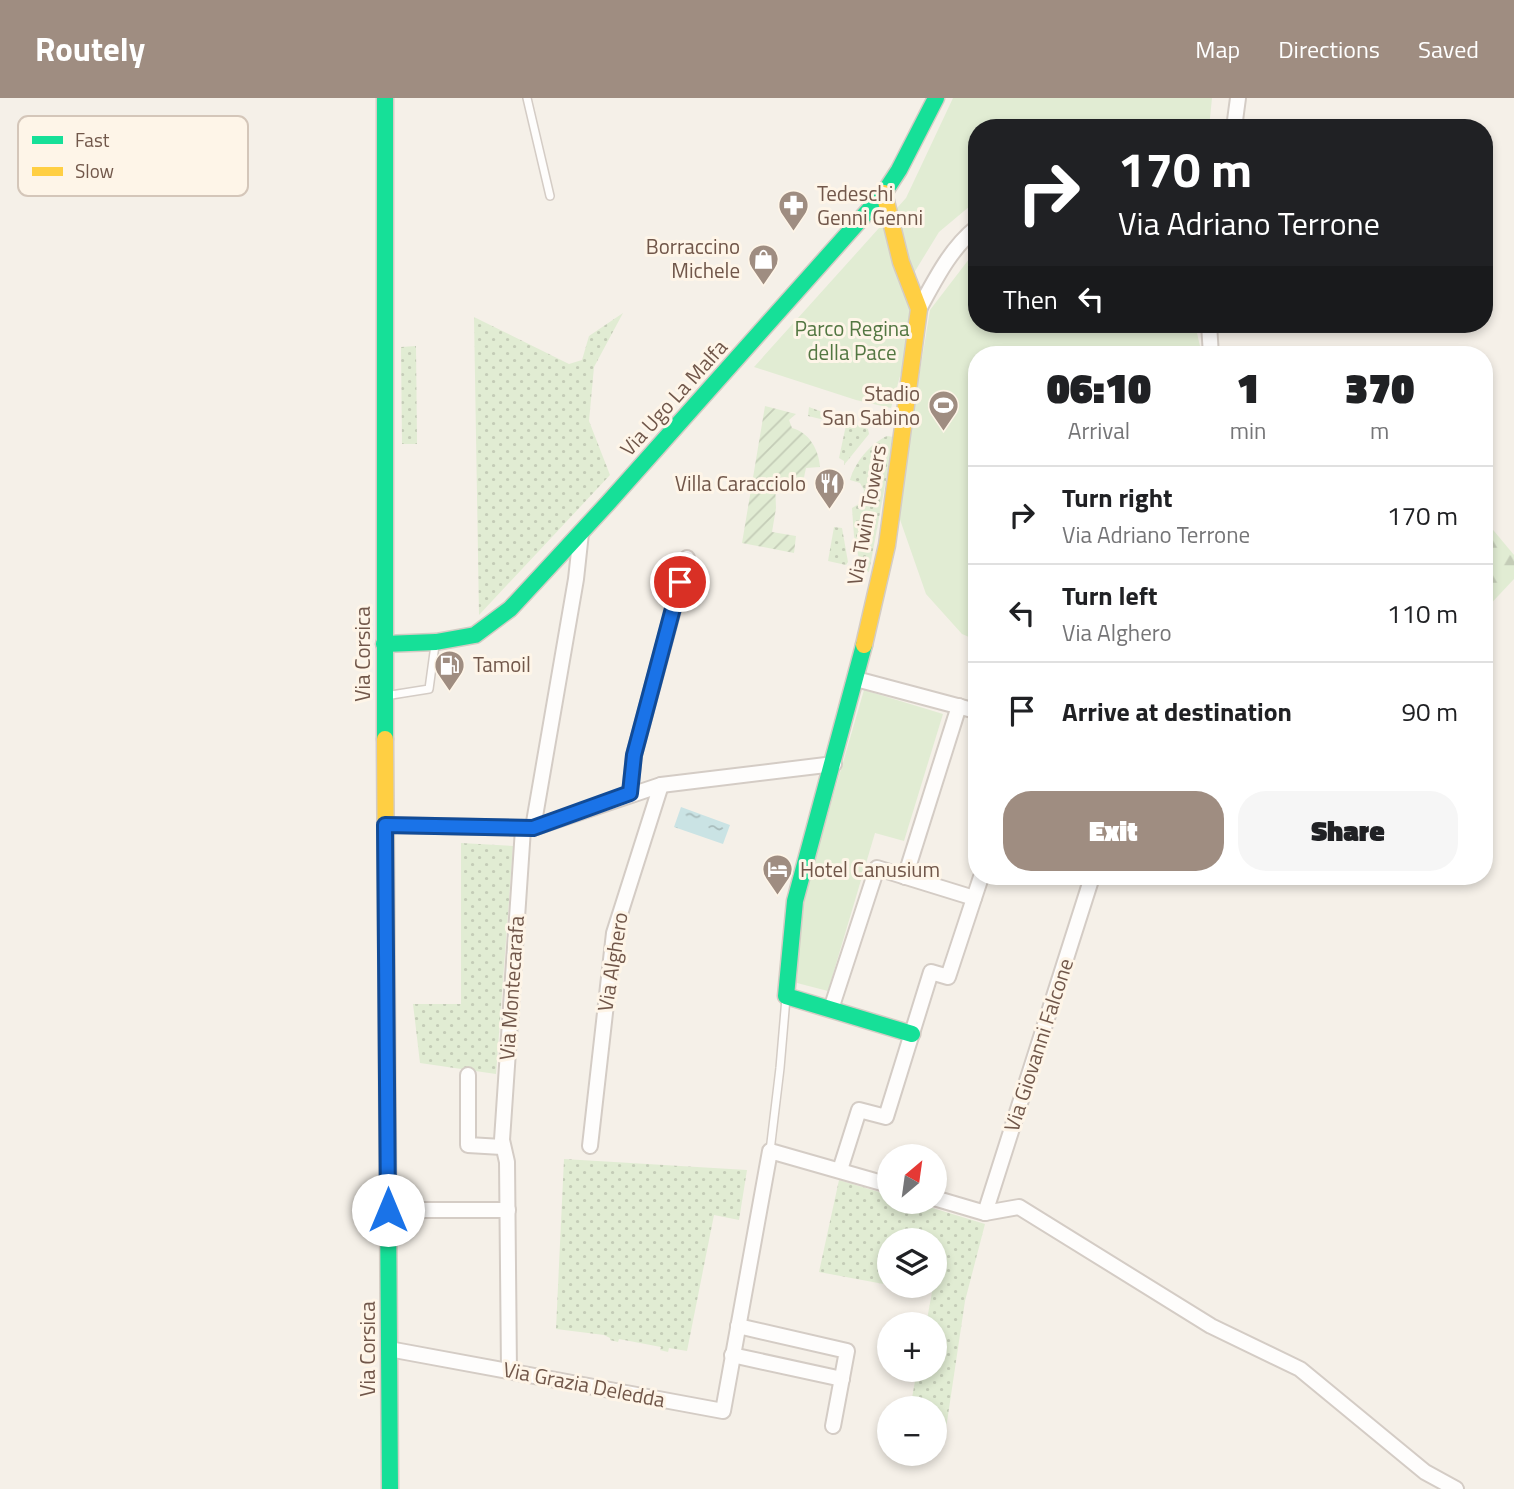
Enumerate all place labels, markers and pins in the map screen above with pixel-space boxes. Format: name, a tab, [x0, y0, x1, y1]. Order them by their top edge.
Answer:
place label: Tedeschi Genni Genni	[817, 177, 923, 233]
pharmacy icon: Tedeschi Genni Genni	[777, 189, 811, 233]
place label: Borraccino Michele	[646, 230, 740, 286]
shop icon: Borraccino Michele	[746, 242, 780, 286]
place label: Stadio San Sabino	[822, 377, 920, 433]
sports icon: Stadio San Sabino	[926, 389, 960, 433]
place label: Villa Caracciolo	[675, 467, 806, 499]
restaurant icon: Villa Caracciolo	[812, 467, 846, 511]
pin	[650, 552, 710, 612]
fuel station icon: Tamoil	[433, 648, 467, 692]
place label: Tamoil	[473, 648, 531, 680]
hotel icon: Hotel Canusium	[760, 853, 794, 897]
place label: Hotel Canusium	[800, 853, 940, 885]

